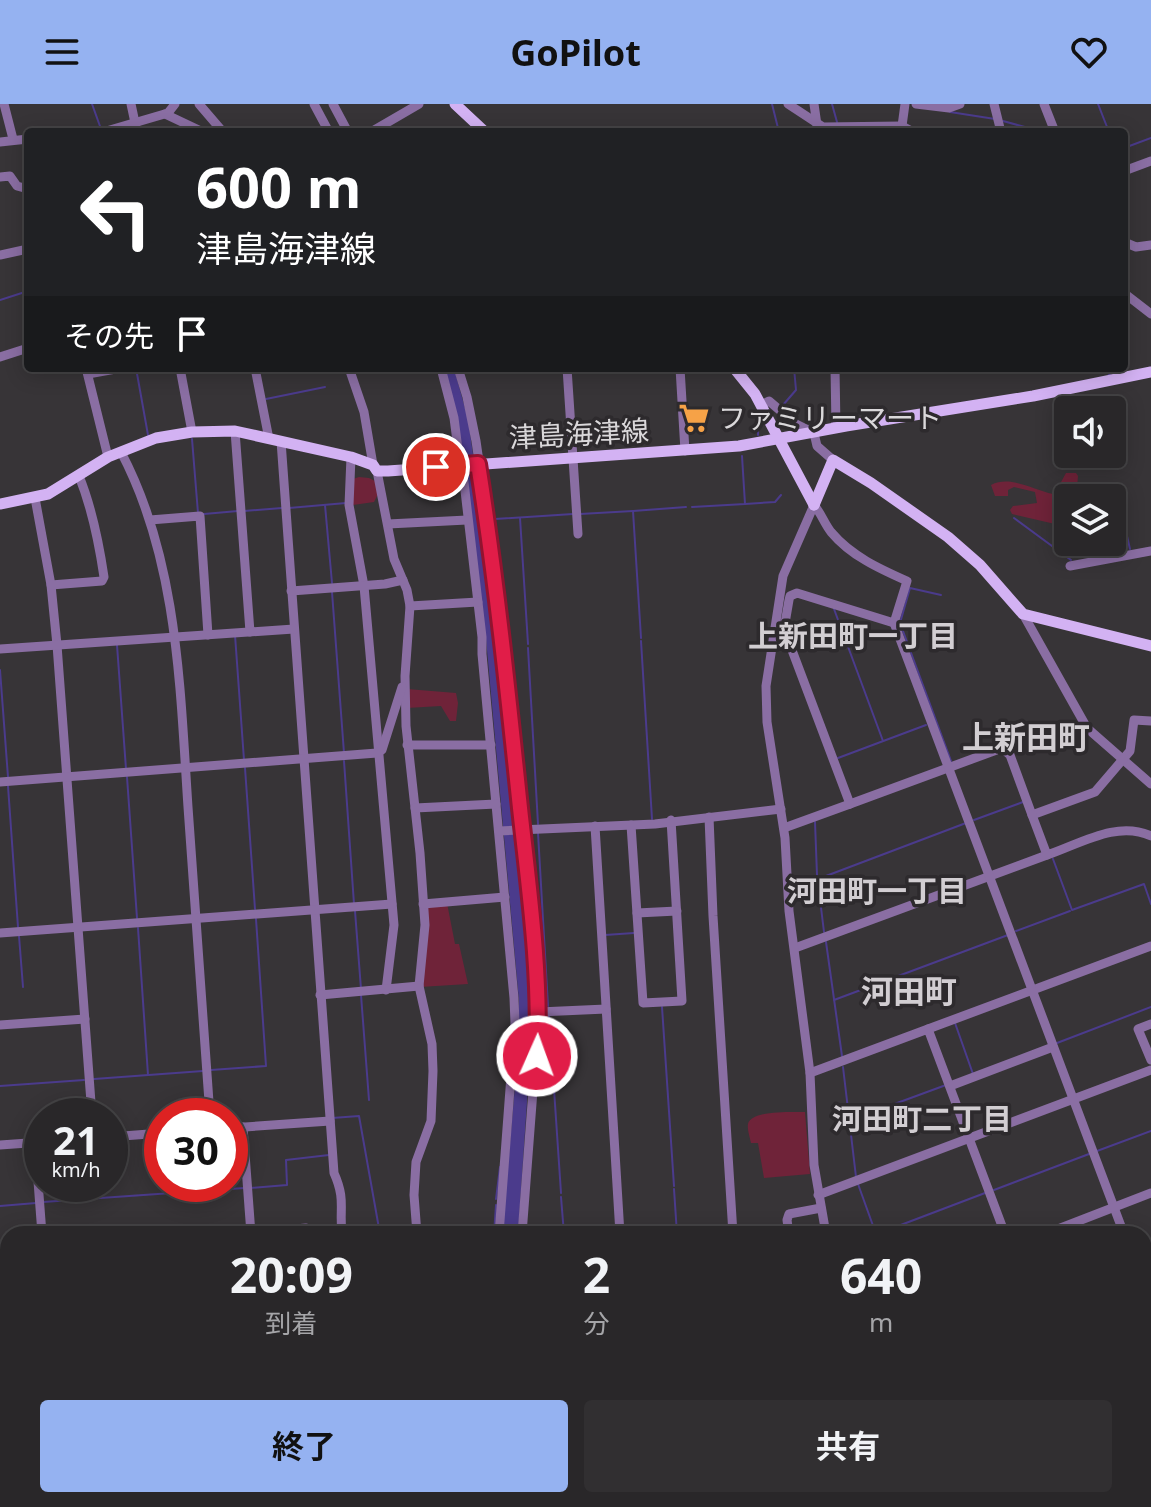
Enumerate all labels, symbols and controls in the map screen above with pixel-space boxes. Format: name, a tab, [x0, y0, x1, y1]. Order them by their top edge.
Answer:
text: GoPilot	[510, 28, 641, 77]
icon: menu	[40, 30, 84, 74]
icon: heart	[1067, 30, 1111, 74]
text: 600 m	[196, 148, 361, 224]
icon: left	[64, 160, 168, 264]
text: 津島海津線	[196, 224, 376, 273]
icon: arrive	[170, 312, 214, 356]
text: その先	[64, 315, 154, 356]
map controls	[1054, 396, 1126, 556]
button: sound	[1054, 396, 1126, 468]
place label: ファミリーマート	[718, 398, 942, 436]
supermarket icon: ファミリーマート	[677, 401, 711, 435]
street label: 津島海津線	[508, 410, 650, 456]
pin	[402, 433, 470, 501]
icon: arrive	[414, 445, 458, 489]
button: layers	[1054, 484, 1126, 556]
district label: 上新田町一丁目	[748, 615, 958, 656]
district label: 上新田町	[962, 715, 1090, 758]
district label: 河田町一丁目	[787, 870, 967, 911]
district label: 河田町	[861, 969, 957, 1012]
position arrow	[495, 1014, 579, 1098]
speed limit sign: 30	[144, 1098, 248, 1202]
district label: 河田町二丁目	[832, 1098, 1012, 1139]
text: 21	[53, 1112, 99, 1167]
text: km/h	[51, 1156, 101, 1183]
text: 20:09	[230, 1242, 353, 1307]
text: 2	[583, 1242, 610, 1307]
text: 640	[840, 1243, 922, 1308]
text: m	[869, 1304, 893, 1340]
text: 到着	[265, 1305, 317, 1341]
text: 分	[583, 1305, 609, 1341]
button: 終了	[40, 1400, 568, 1492]
button: 共有	[584, 1400, 1112, 1492]

